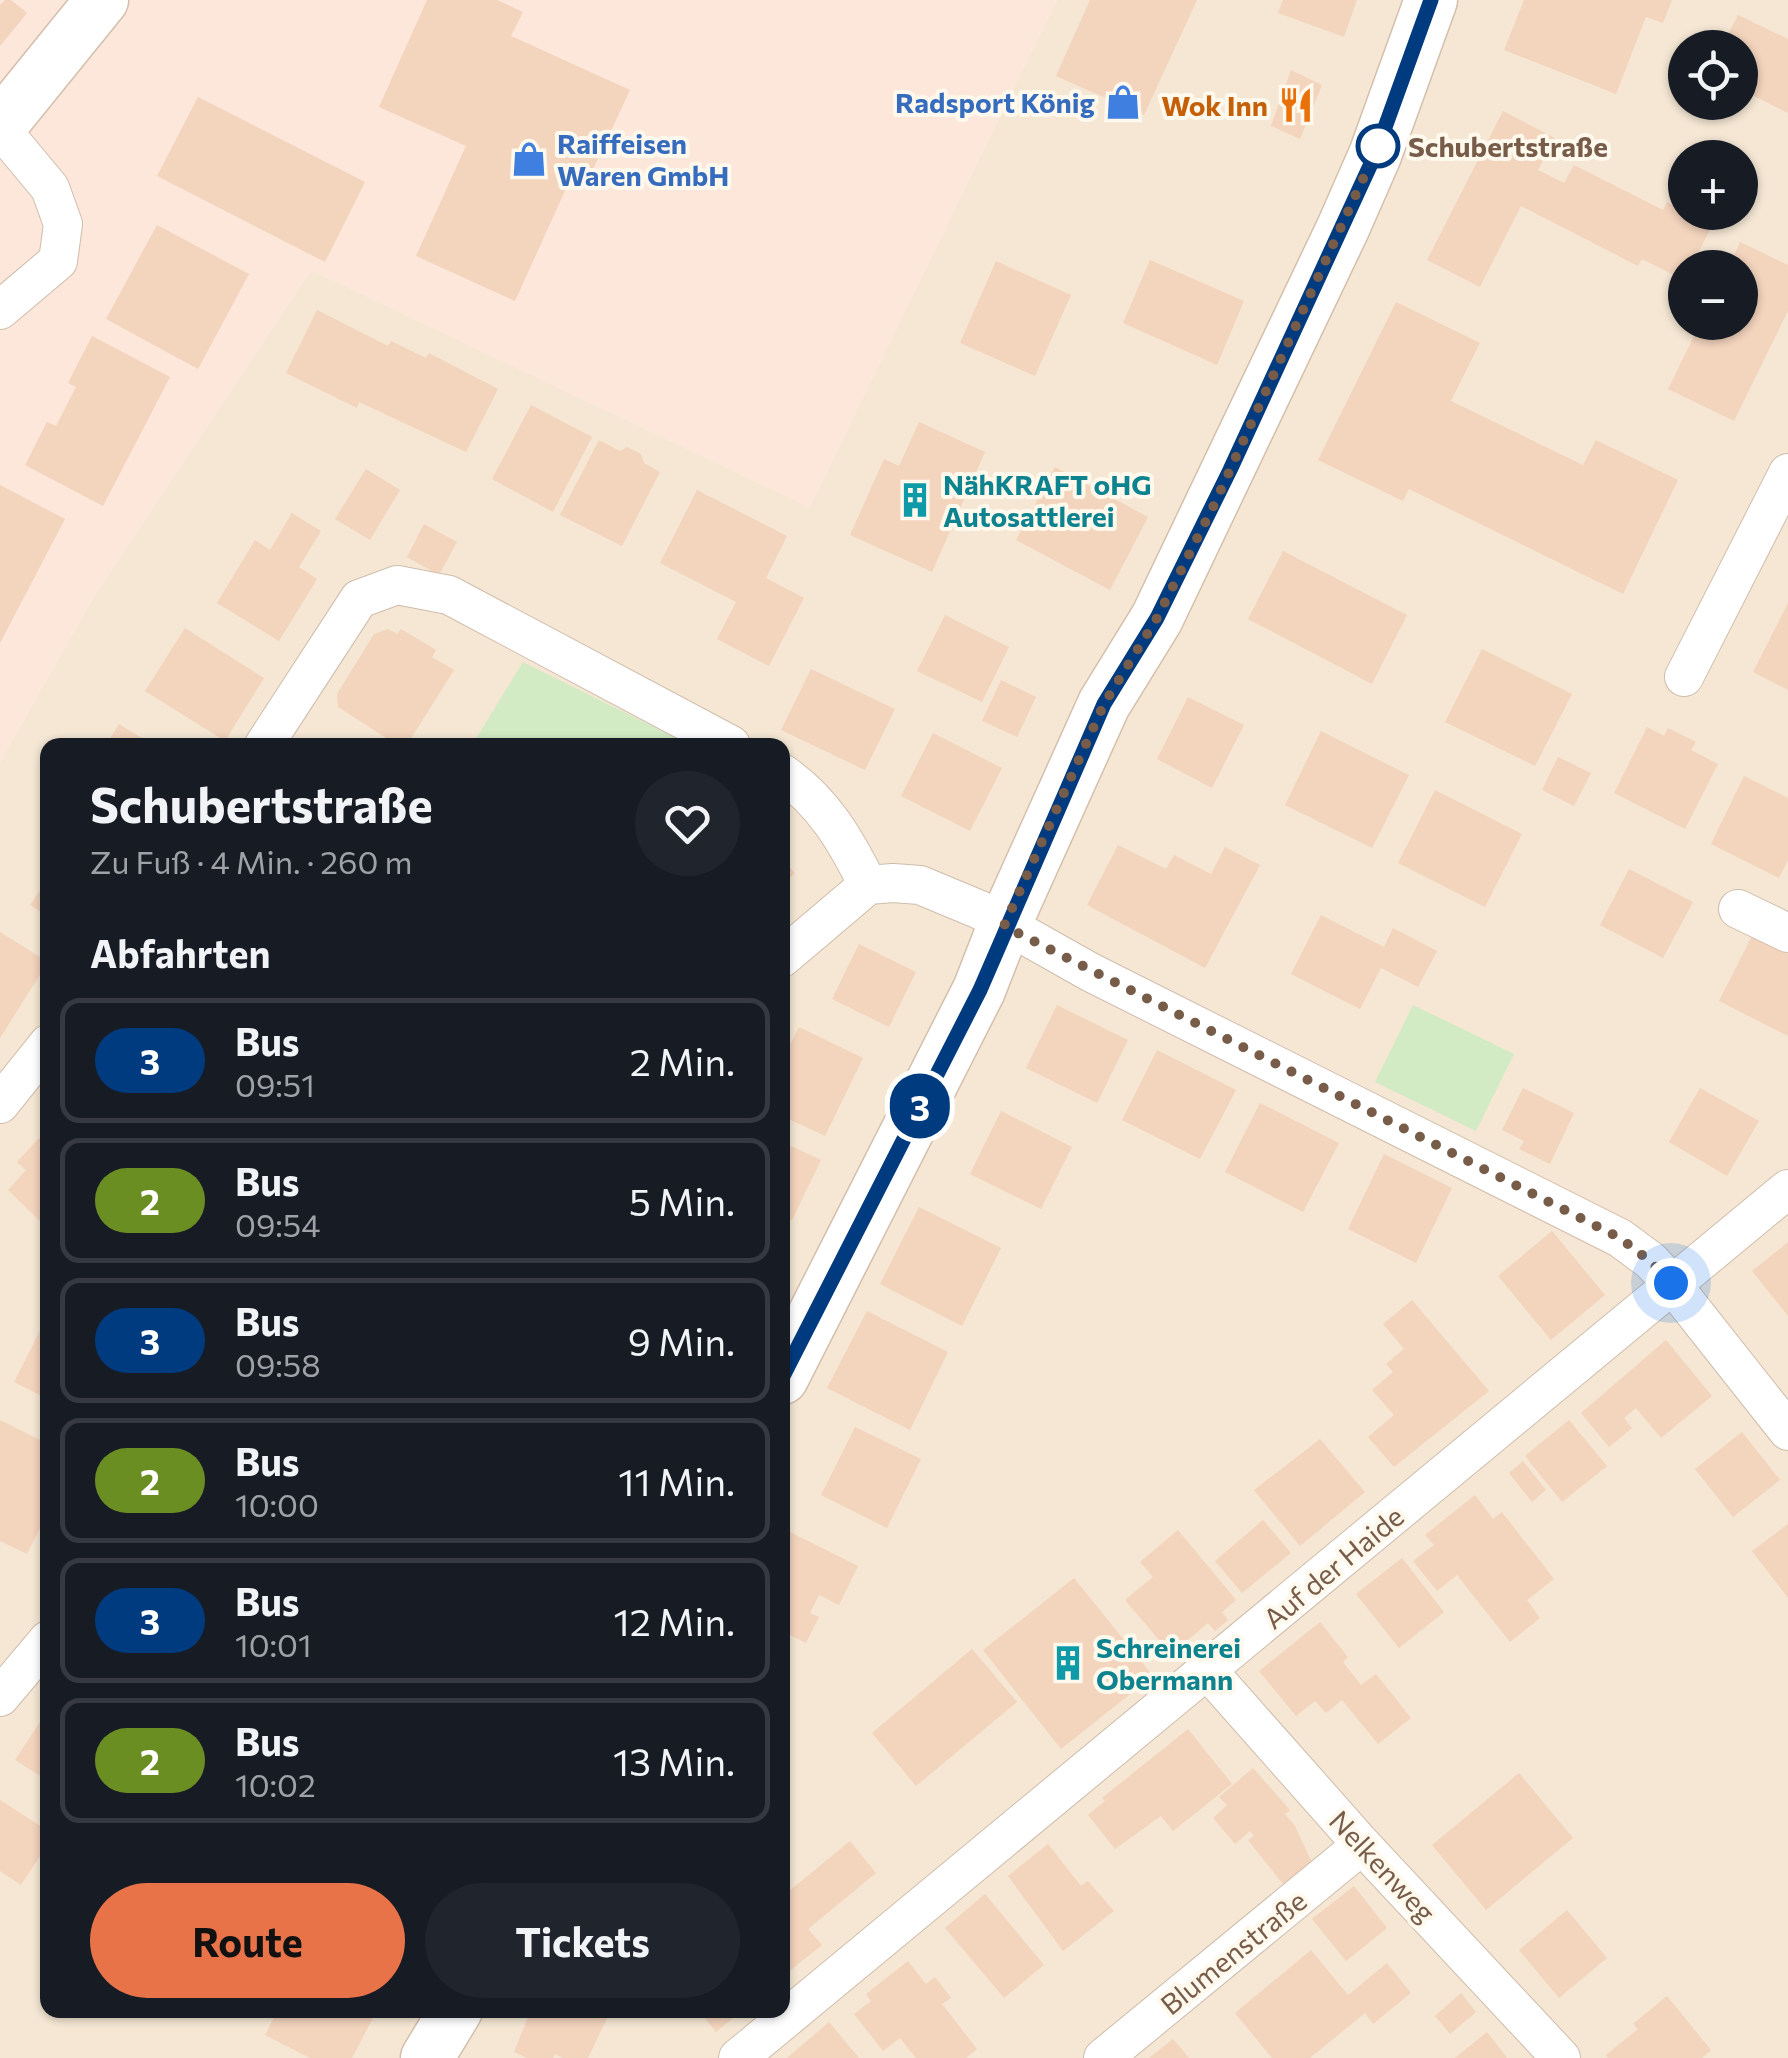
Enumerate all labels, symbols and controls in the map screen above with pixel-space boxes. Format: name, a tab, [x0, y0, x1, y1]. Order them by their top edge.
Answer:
map controls	[1668, 30, 1758, 340]
button: locate	[1668, 30, 1758, 120]
shop icon: Radsport König	[1104, 83, 1142, 121]
place label: Radsport König	[895, 85, 1095, 119]
restaurant icon: Wok Inn	[1277, 86, 1315, 124]
place label: Wok Inn	[1161, 88, 1268, 122]
marker: Schubertstraße	[1357, 125, 1399, 167]
place label: Raiffeisen Waren GmbH	[557, 126, 729, 192]
place label: Schubertstraße	[1408, 129, 1608, 163]
shop icon: Raiffeisen Waren GmbH	[510, 140, 548, 178]
button: +	[1668, 140, 1758, 230]
button: −	[1668, 250, 1758, 340]
place label: NähKRAFT oHG Autosattlerei	[943, 467, 1152, 533]
building icon: NähKRAFT oHG Autosattlerei	[896, 481, 934, 519]
button: heart	[635, 771, 740, 876]
text: Schubertstraße	[90, 774, 433, 833]
text: Zu Fuß · 4 Min. · 260 m	[90, 841, 412, 881]
text: Abfahrten	[90, 929, 270, 976]
text: Bus	[235, 1017, 300, 1064]
text: 2 Min.	[630, 1037, 735, 1084]
text: 3	[140, 1039, 160, 1082]
text: 09:51	[235, 1064, 315, 1104]
line badge: 3	[888, 1074, 952, 1138]
text: 3	[910, 1085, 930, 1128]
text: Bus	[235, 1157, 300, 1204]
text: 5 Min.	[629, 1177, 735, 1224]
text: 2	[140, 1179, 160, 1222]
text: 09:54	[235, 1204, 320, 1244]
your location	[1646, 1258, 1696, 1308]
text: Bus	[235, 1297, 300, 1344]
text: 9 Min.	[628, 1317, 735, 1364]
text: 3	[140, 1319, 160, 1362]
text: 09:58	[235, 1344, 321, 1384]
text: Bus	[235, 1437, 300, 1484]
text: 11 Min.	[618, 1457, 735, 1504]
text: 2	[140, 1459, 160, 1502]
text: 10:00	[235, 1484, 319, 1524]
street label: Auf der Haide	[1256, 1499, 1410, 1635]
text: Bus	[235, 1577, 300, 1624]
text: 12 Min.	[614, 1597, 735, 1644]
text: 3	[140, 1599, 160, 1642]
text: 10:01	[235, 1624, 312, 1664]
place label: Schreinerei Obermann	[1096, 1630, 1241, 1696]
building icon: Schreinerei Obermann	[1049, 1644, 1087, 1682]
text: Bus	[235, 1717, 300, 1764]
text: 13 Min.	[613, 1737, 735, 1784]
text: 2	[140, 1739, 160, 1782]
text: 10:02	[235, 1764, 316, 1804]
street label: Nelkenweg	[1323, 1803, 1443, 1929]
button: Route	[90, 1883, 405, 1998]
button: Tickets	[425, 1883, 740, 1998]
street label: Blumenstraße	[1153, 1883, 1313, 2021]

